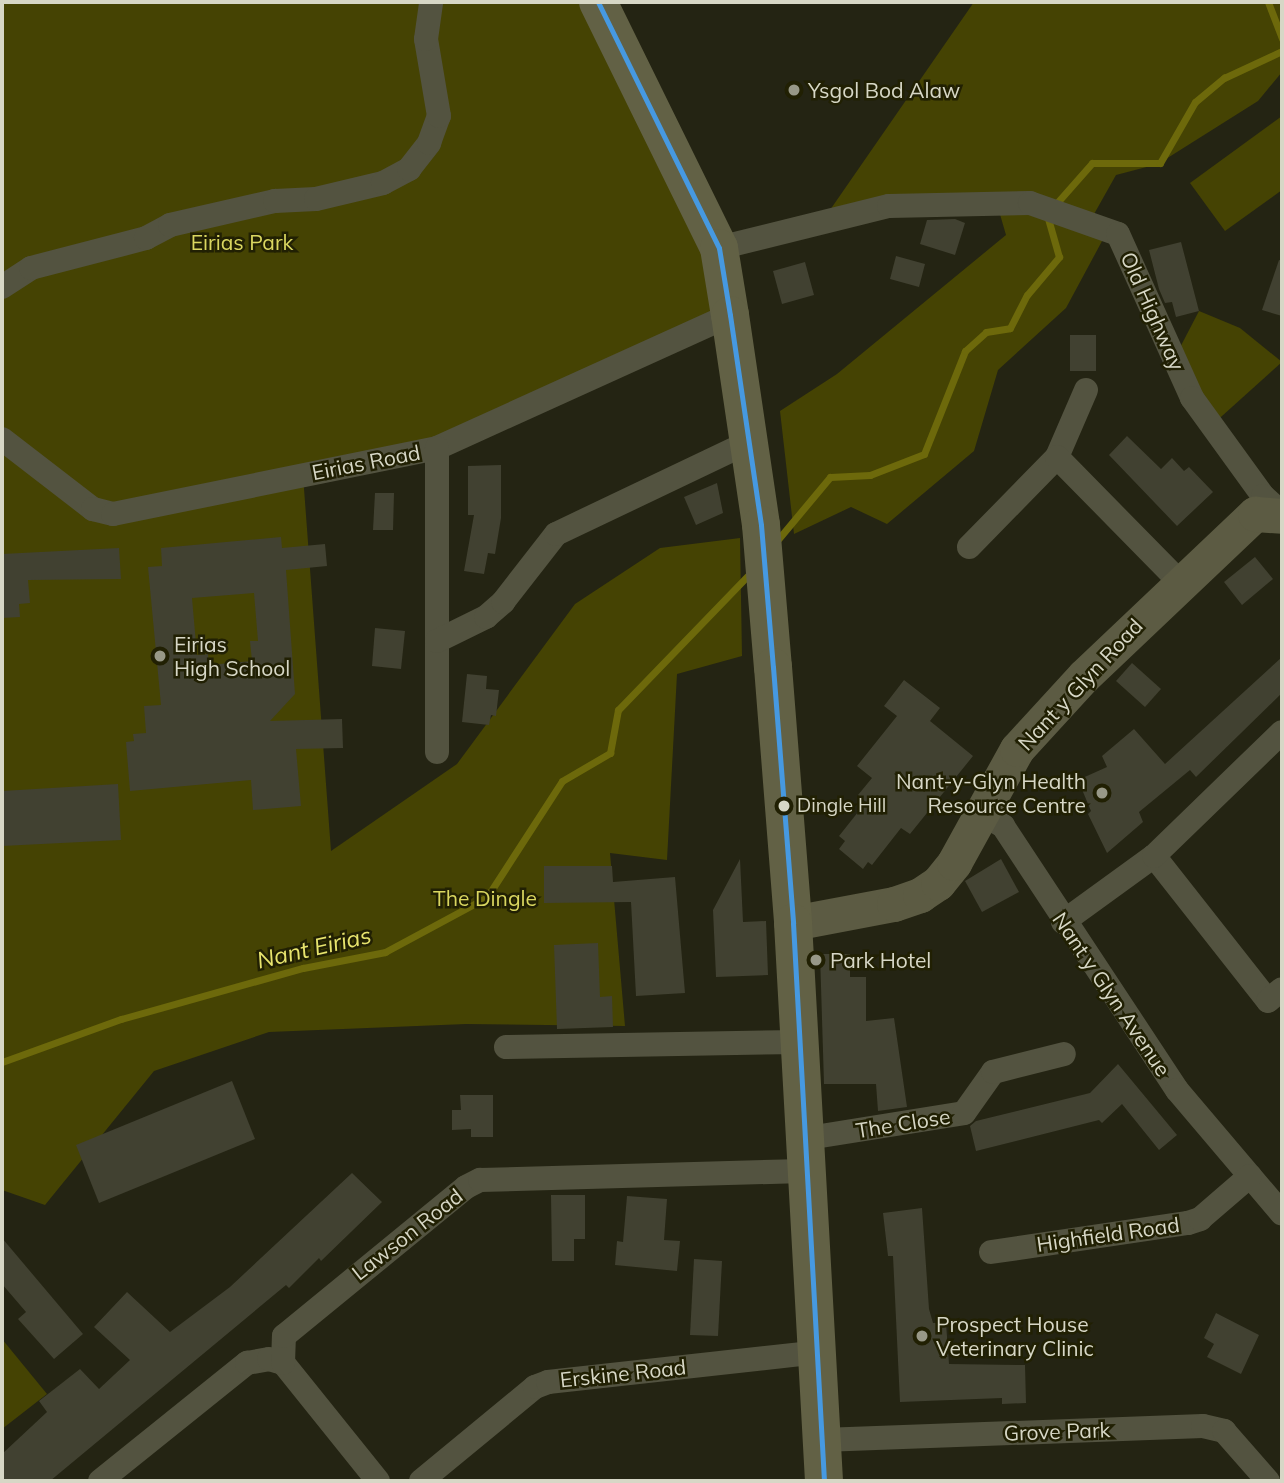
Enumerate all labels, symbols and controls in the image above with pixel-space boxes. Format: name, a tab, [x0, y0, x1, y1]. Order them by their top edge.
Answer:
place label: Ysgol Bod Alaw	[808, 77, 960, 103]
marker: Ysgol Bod Alaw	[786, 82, 802, 98]
park label: Eirias Park	[191, 229, 293, 255]
street label: Old Highway	[1116, 248, 1190, 374]
street label: Eirias Road	[310, 439, 422, 485]
street label: Nant y Glyn Road	[1013, 613, 1147, 755]
place label: Eirias High School	[174, 631, 290, 681]
marker: Eirias High School	[152, 648, 168, 664]
place label: Nant-y-Glyn Health Resource Centre	[896, 768, 1086, 818]
marker: Nant-y-Glyn Health Resource Centre	[1092, 783, 1112, 803]
place label: Dingle Hill	[797, 795, 886, 817]
marker: Dingle Hill	[777, 799, 791, 813]
park label: The Dingle	[433, 885, 537, 911]
street label: Nant y Glyn Avenue	[1048, 907, 1176, 1081]
water label: Nant Eirias	[254, 921, 374, 975]
place label: Park Hotel	[830, 947, 931, 973]
marker: Park Hotel	[808, 952, 824, 968]
street label: The Close	[854, 1103, 952, 1143]
street label: Lawson Road	[347, 1183, 467, 1285]
street label: Highfield Road	[1035, 1211, 1181, 1257]
place label: Prospect House Veterinary Clinic	[936, 1311, 1094, 1361]
marker: Prospect House Veterinary Clinic	[914, 1328, 930, 1344]
street label: Erskine Road	[559, 1354, 687, 1392]
street label: Grove Park	[1003, 1417, 1111, 1445]

